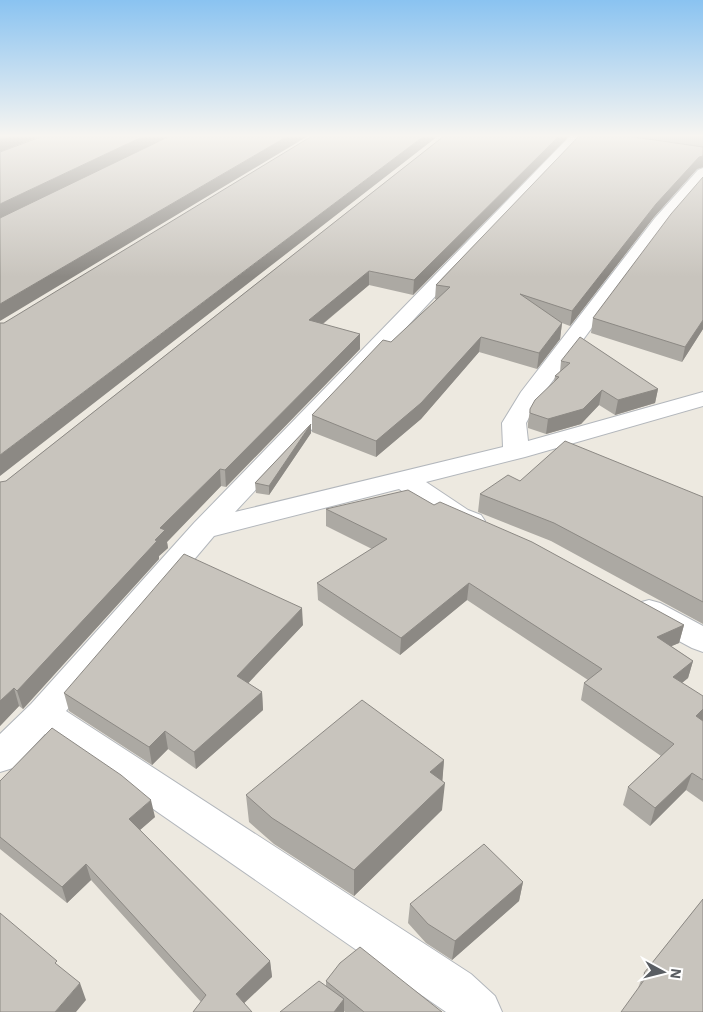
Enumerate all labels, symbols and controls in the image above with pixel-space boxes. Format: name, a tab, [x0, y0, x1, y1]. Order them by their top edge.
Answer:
north arrow	[638, 947, 688, 997]
text: N	[666, 967, 685, 980]

